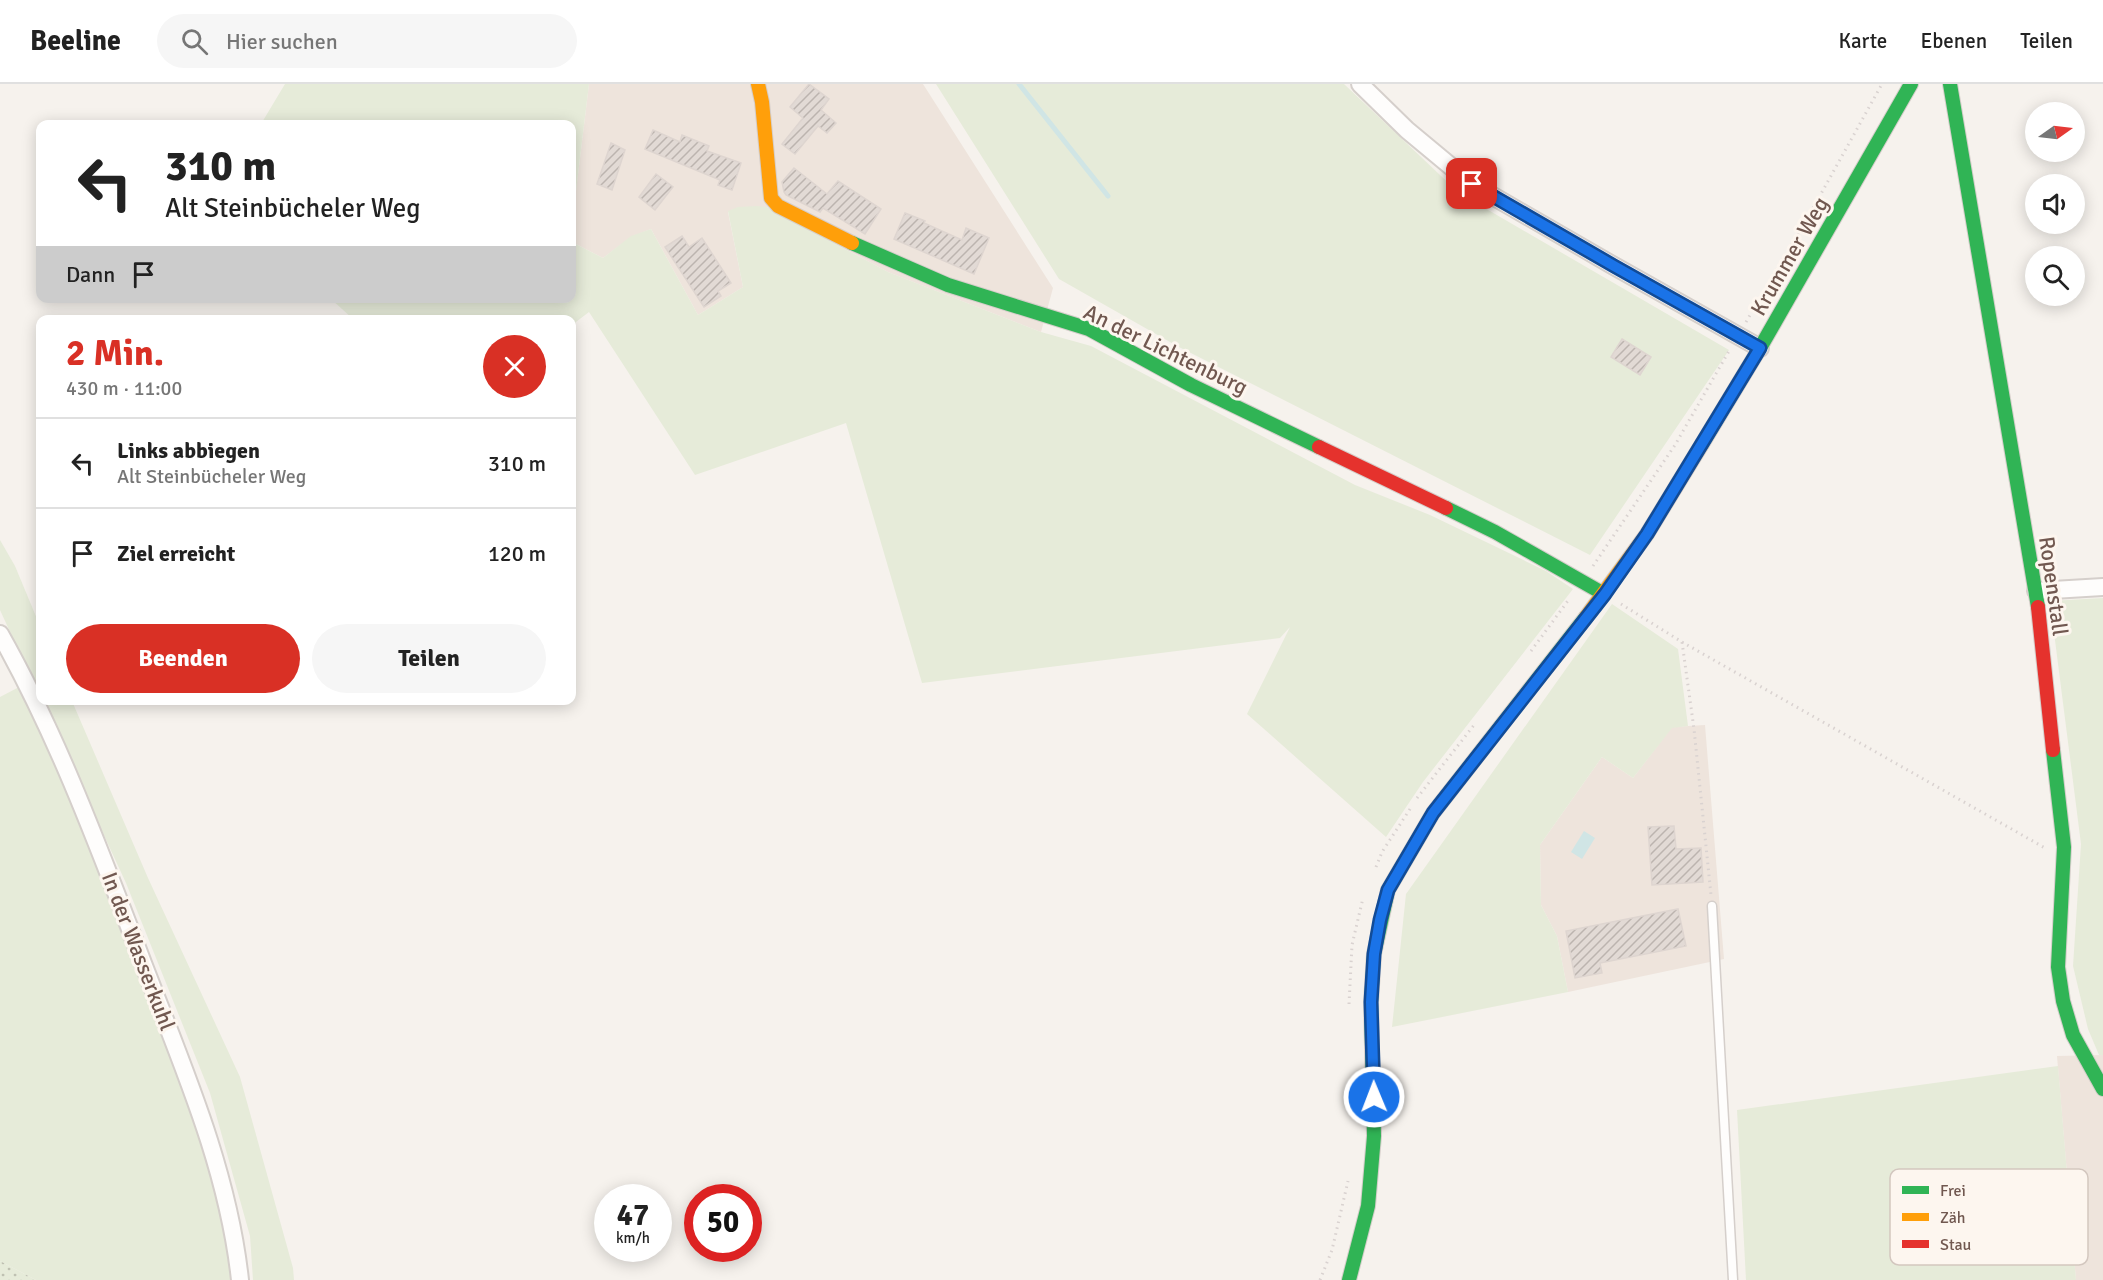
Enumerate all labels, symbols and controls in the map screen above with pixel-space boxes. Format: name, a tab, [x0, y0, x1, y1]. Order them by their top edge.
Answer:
search box	[157, 14, 577, 68]
text: Beeline	[30, 24, 121, 58]
icon: search	[178, 25, 211, 58]
text: Hier suchen	[226, 28, 338, 55]
text: Karte	[1838, 28, 1887, 54]
text: Ebenen	[1920, 28, 1987, 54]
text: Teilen	[2020, 28, 2073, 54]
north arrow	[2025, 102, 2085, 162]
map controls	[2025, 102, 2085, 306]
text: 310 m	[165, 141, 276, 192]
icon: left	[66, 144, 144, 222]
pin	[1446, 158, 1497, 209]
icon: arrive	[1455, 167, 1488, 200]
button: sound	[2025, 174, 2085, 234]
text: Alt Steinbücheler Weg	[165, 192, 420, 225]
street label: Krummer Weg	[1745, 192, 1834, 320]
button: search	[2025, 246, 2085, 306]
icon: arrive	[127, 258, 160, 291]
text: Dann	[66, 261, 115, 288]
street label: An der Lichtenburg	[1079, 298, 1252, 401]
text: 2 Min.	[66, 331, 164, 376]
button: close	[483, 335, 546, 398]
text: 430 m · 11:00	[66, 376, 182, 401]
text: Links abbiegen	[117, 437, 260, 464]
icon: left	[66, 447, 99, 480]
text: 310 m	[488, 450, 546, 477]
text: Alt Steinbücheler Weg	[117, 464, 306, 489]
street label: Ropenstall	[2033, 535, 2074, 638]
icon: arrive	[66, 537, 99, 570]
text: Ziel erreicht	[117, 540, 235, 567]
text: 120 m	[488, 540, 546, 567]
button: Beenden	[66, 624, 300, 693]
button: Teilen	[312, 624, 546, 693]
street label: In der Wasserkuhl	[96, 868, 181, 1034]
position arrow	[1342, 1065, 1406, 1129]
legend	[1890, 1169, 2088, 1265]
text: Frei	[1940, 1181, 1966, 1201]
speed limit sign: 50	[684, 1184, 762, 1262]
text: 47	[617, 1197, 649, 1234]
text: Zäh	[1940, 1208, 1966, 1228]
text: km/h	[616, 1229, 650, 1247]
text: Stau	[1940, 1235, 1971, 1255]

